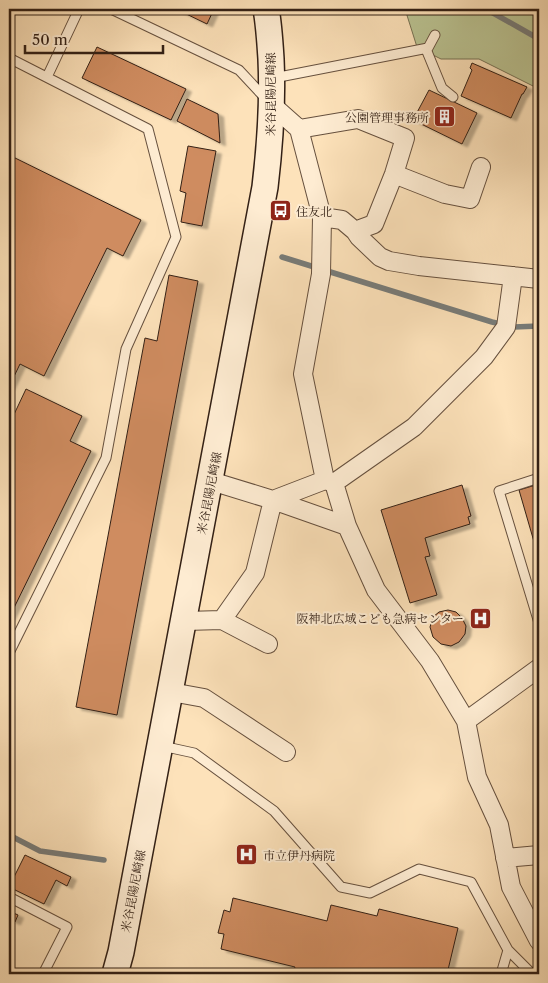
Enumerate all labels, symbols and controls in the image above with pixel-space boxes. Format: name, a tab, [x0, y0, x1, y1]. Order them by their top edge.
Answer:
scale bar	[25, 22, 162, 54]
text: 50 m	[32, 30, 68, 49]
street label: 米谷昆陽尼崎線	[263, 52, 278, 136]
building icon: 公園管理事務所	[433, 105, 457, 129]
place label: 公園管理事務所	[345, 110, 429, 125]
bus stop icon: 住友北	[268, 199, 292, 223]
place label: 住友北	[296, 204, 332, 219]
street label: 米谷昆陽尼崎線	[194, 450, 224, 536]
hospital icon: 阪神北広域こども急病センター	[468, 606, 492, 630]
place label: 阪神北広域こども急病センター	[296, 611, 464, 626]
hospital icon: 市立伊丹病院	[235, 843, 259, 867]
street label: 米谷昆陽尼崎線	[118, 848, 148, 934]
place label: 市立伊丹病院	[263, 848, 335, 863]

